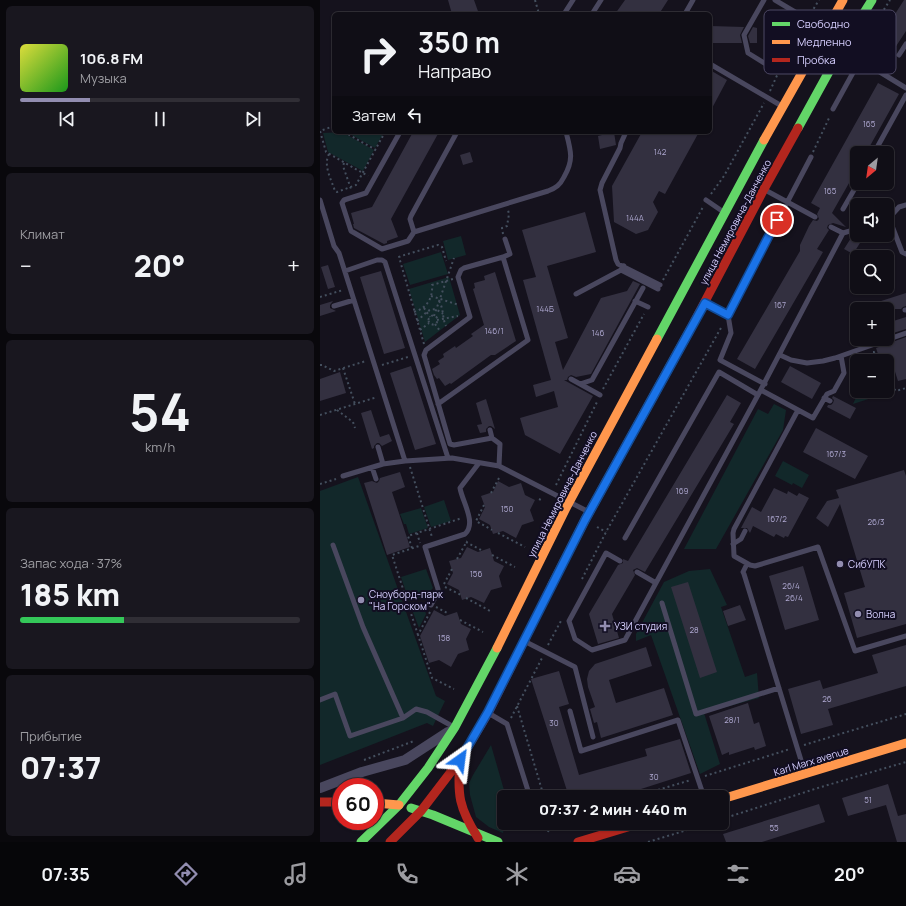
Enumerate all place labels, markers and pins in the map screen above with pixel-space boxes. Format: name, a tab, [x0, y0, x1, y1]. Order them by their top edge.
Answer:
pin	[760, 203, 794, 237]
place label: СибУПК	[848, 557, 886, 571]
marker: СибУПК	[835, 559, 845, 569]
place label: Сноуборд-парк "На Горском"	[369, 587, 444, 613]
marker: Сноуборд-парк "На Горском"	[356, 595, 366, 605]
place label: Волна	[866, 607, 895, 621]
marker: Волна	[853, 609, 863, 619]
place label: УЗИ студия	[614, 619, 667, 633]
marker: УЗИ студия	[599, 620, 611, 632]

